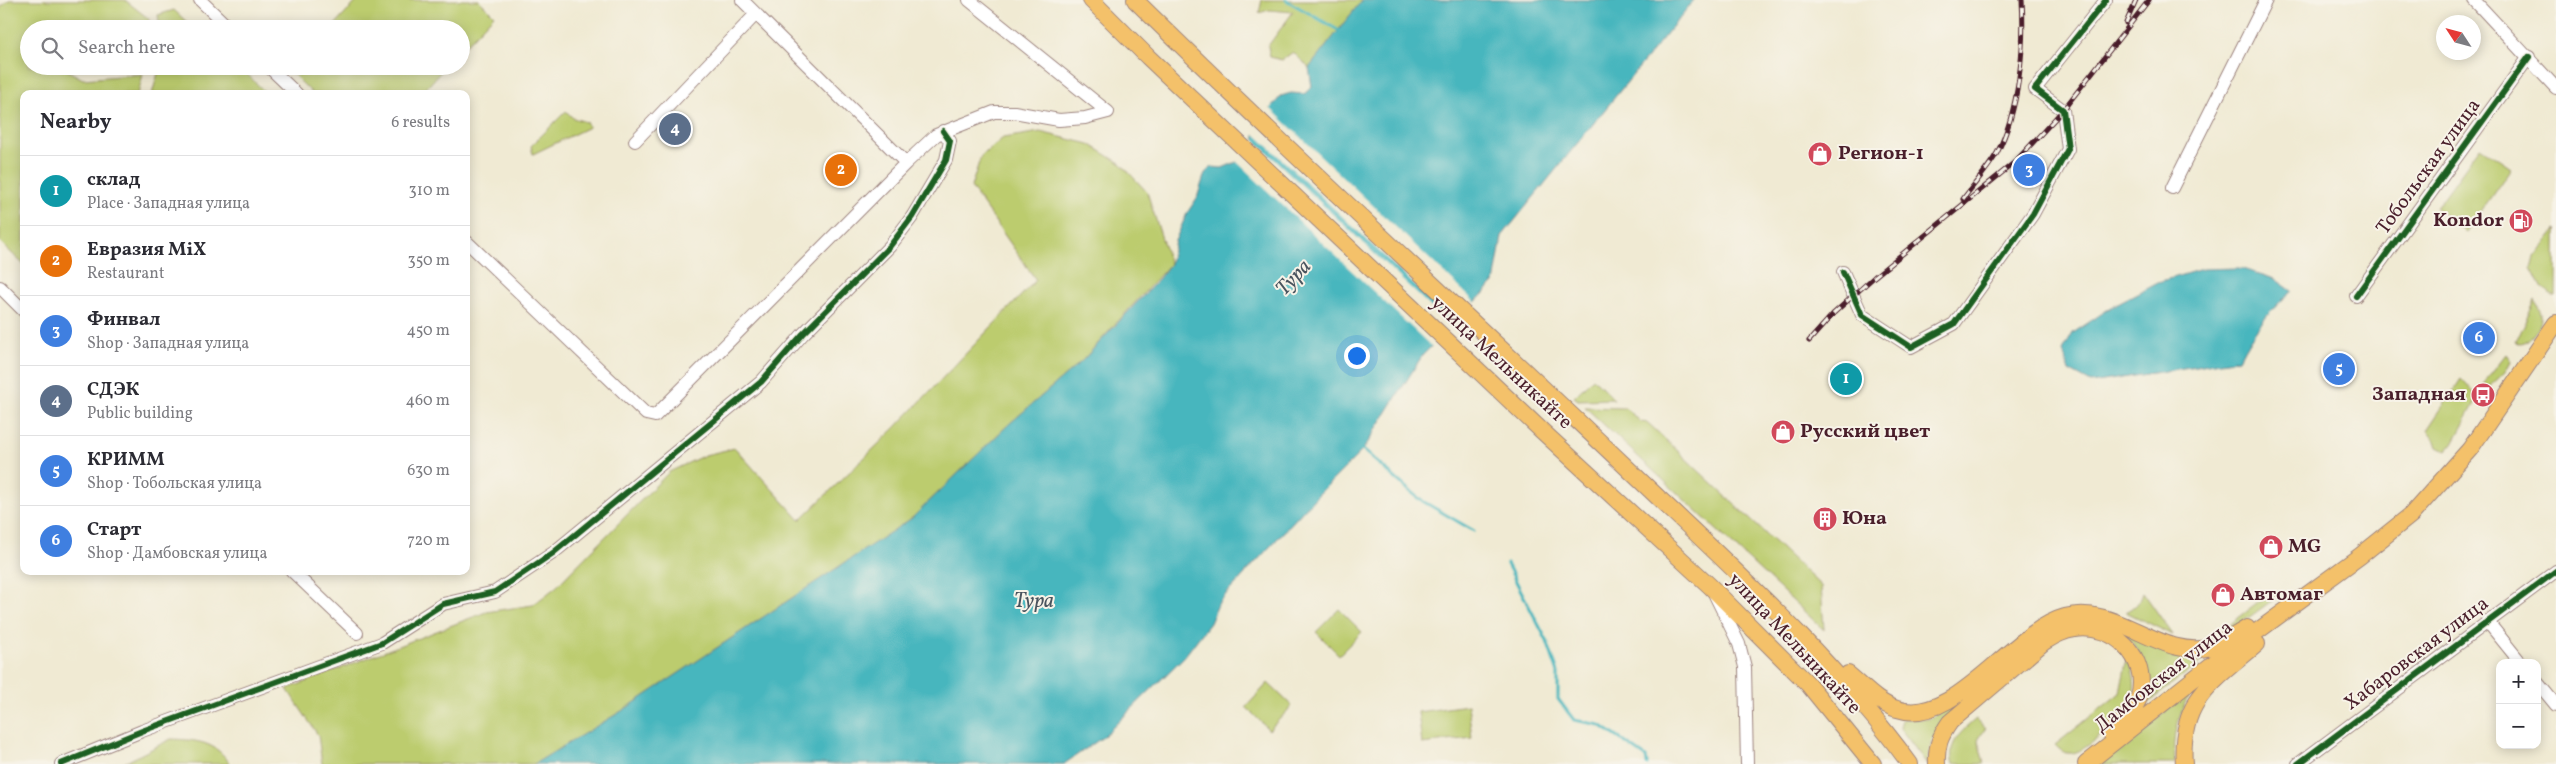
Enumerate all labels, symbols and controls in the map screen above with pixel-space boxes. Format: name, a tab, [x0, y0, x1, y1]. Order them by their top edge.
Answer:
north arrow	[2436, 15, 2481, 60]
search box	[20, 20, 470, 75]
icon: search	[38, 34, 66, 62]
text: Search here	[78, 35, 175, 61]
street label: Тобольская улица	[2370, 93, 2488, 241]
text: Nearby	[40, 108, 111, 137]
pin: 4	[659, 110, 691, 148]
text: 6 results	[391, 112, 450, 134]
place label: Регион-1	[1838, 140, 1924, 168]
shop icon: Регион-1	[1807, 141, 1833, 167]
pin: 2	[825, 151, 857, 189]
pin: 3	[2013, 151, 2045, 189]
text: склад	[87, 167, 140, 193]
text: 1	[53, 180, 59, 202]
text: 310 m	[409, 180, 450, 202]
text: Place · Западная улица	[87, 193, 250, 215]
place label: Kondor	[2433, 207, 2504, 235]
fuel station icon: Kondor	[2508, 208, 2534, 234]
text: Евразия MiX	[87, 237, 206, 263]
text: 2	[52, 250, 60, 272]
text: 350 m	[407, 250, 450, 272]
water label: Тура	[1270, 253, 1318, 303]
text: Restaurant	[87, 263, 165, 285]
street label: улица Мельникайте	[1424, 290, 1578, 436]
text: Финвал	[87, 307, 160, 333]
pin: 6	[2463, 319, 2495, 357]
text: 3	[52, 320, 60, 342]
text: 450 m	[407, 320, 450, 342]
text: Shop · Западная улица	[87, 333, 249, 355]
your location	[1344, 343, 1370, 369]
pin: 5	[2323, 350, 2355, 388]
pin: 1	[1830, 360, 1862, 398]
text: СДЭК	[87, 377, 139, 403]
place label: Западная	[2372, 381, 2466, 409]
bus stop icon: Западная	[2470, 382, 2496, 408]
text: 4	[51, 390, 61, 412]
text: 460 m	[406, 390, 450, 412]
text: Public building	[87, 403, 193, 425]
place label: Русский цвет	[1800, 418, 1930, 446]
shop icon: Русский цвет	[1770, 419, 1796, 445]
text: КРИММ	[87, 447, 165, 473]
text: 5	[52, 460, 60, 482]
text: 630 m	[407, 460, 450, 482]
text: Shop · Тобольская улица	[87, 473, 262, 495]
place label: Юна	[1842, 505, 1887, 533]
building icon: Юна	[1812, 506, 1838, 532]
text: Старт	[87, 517, 141, 543]
text: 6	[52, 530, 60, 552]
text: 720 m	[407, 530, 450, 552]
place label: MG	[2288, 533, 2321, 561]
shop icon: MG	[2258, 534, 2284, 560]
text: Shop · Дамбовская улица	[87, 543, 267, 565]
street label: улица Мельникайте	[1721, 567, 1867, 721]
place label: Автомаг	[2240, 581, 2323, 609]
shop icon: Автомаг	[2210, 582, 2236, 608]
water label: Тура	[1014, 587, 1054, 616]
street label: Хабаровская улица	[2339, 590, 2495, 718]
street label: Дамбовская улица	[2089, 614, 2239, 740]
map controls	[2496, 659, 2541, 749]
button: +	[2496, 659, 2541, 704]
button: −	[2496, 704, 2541, 749]

